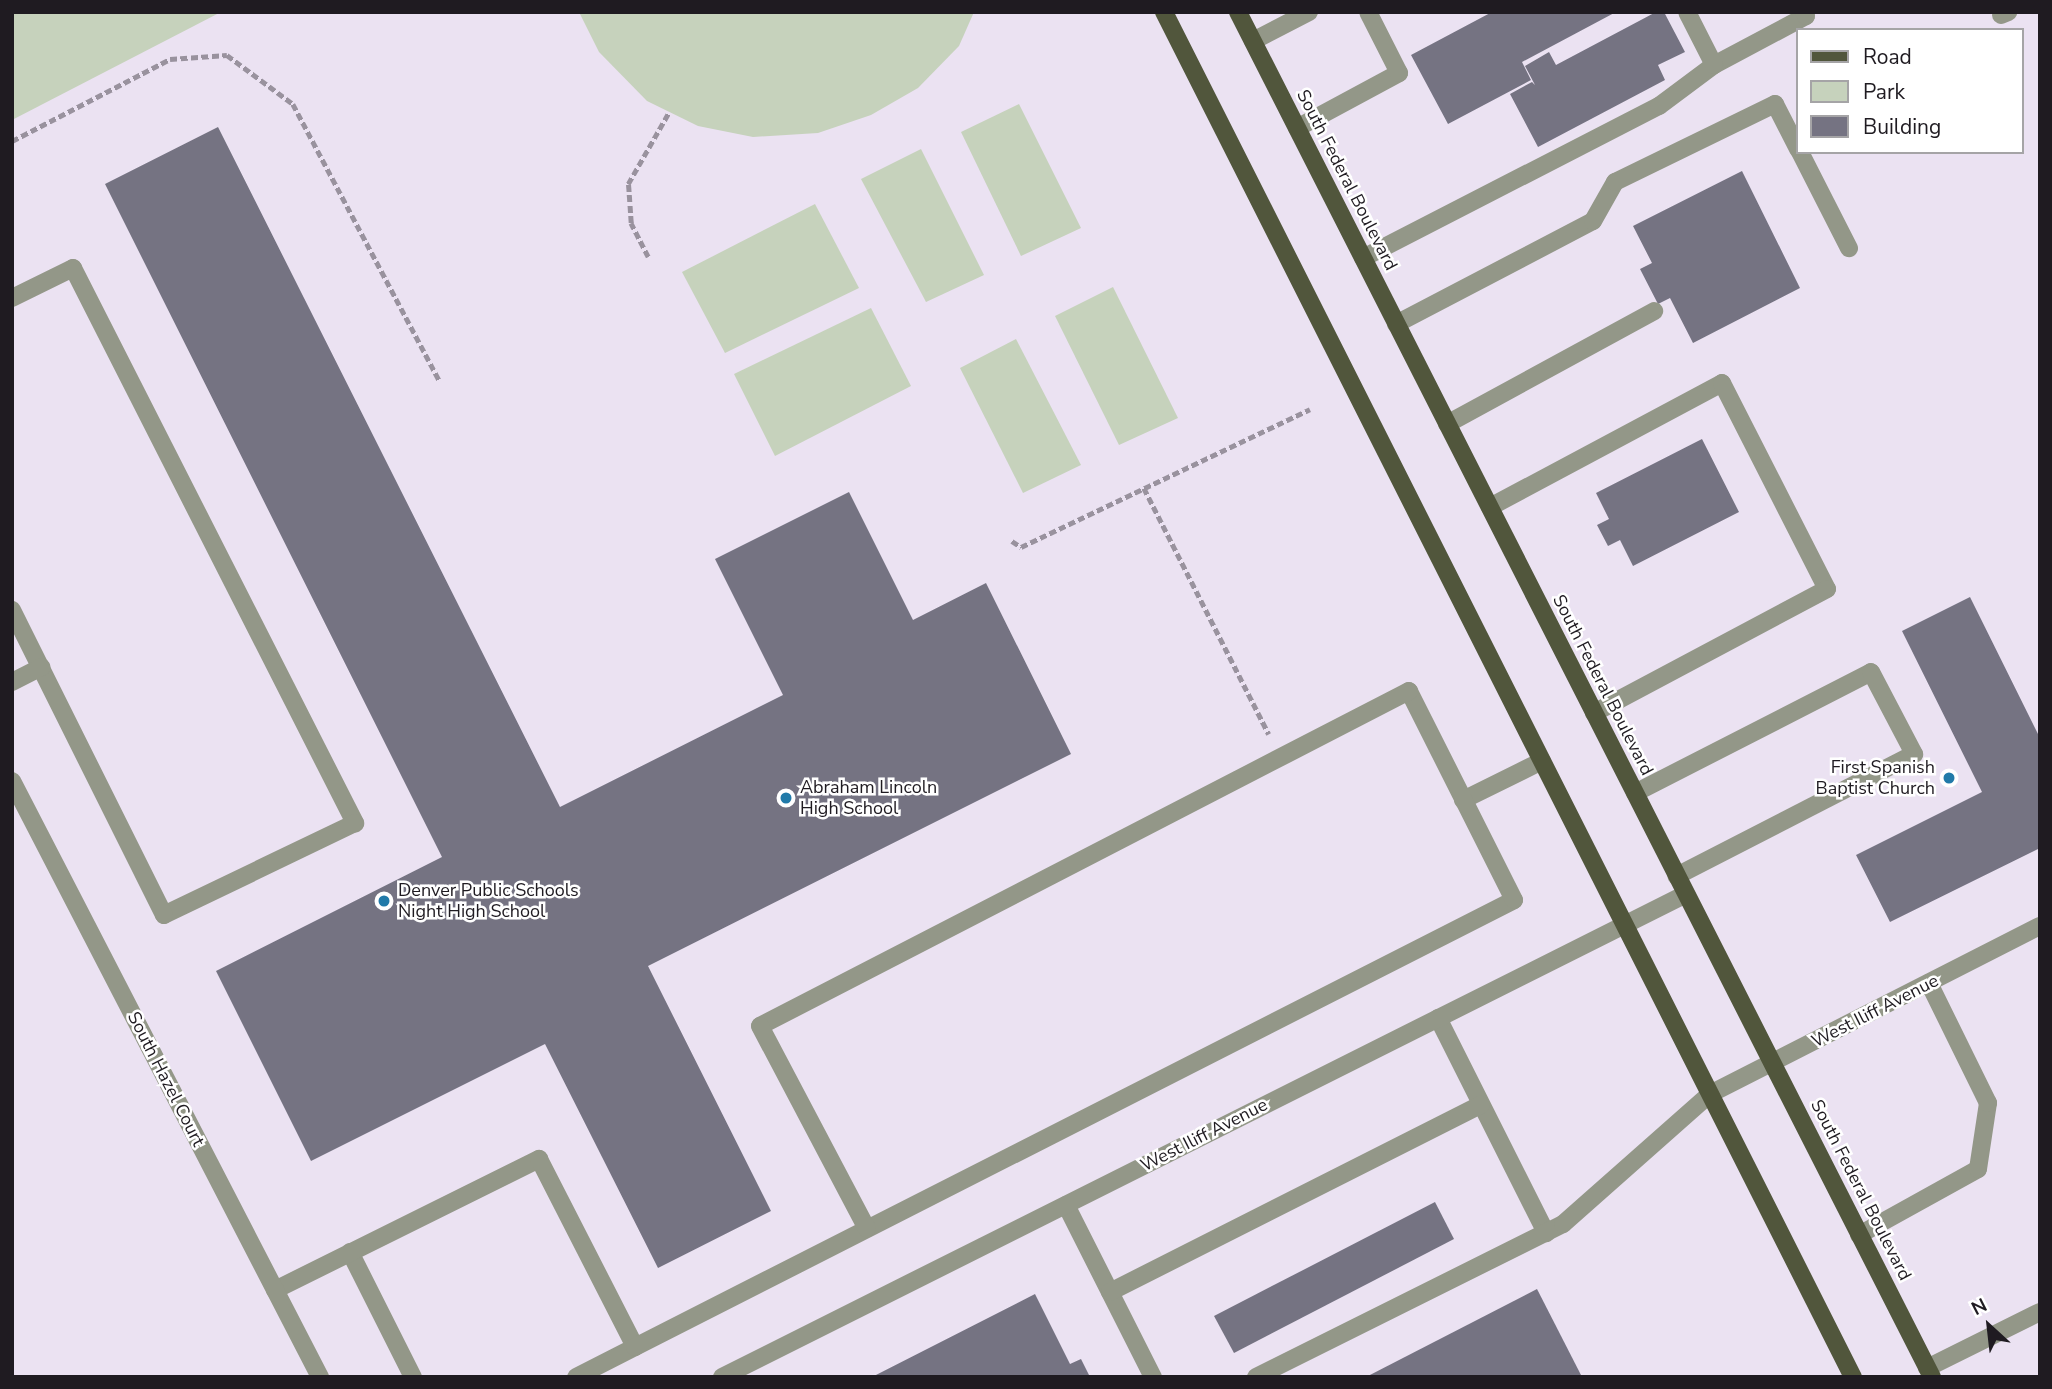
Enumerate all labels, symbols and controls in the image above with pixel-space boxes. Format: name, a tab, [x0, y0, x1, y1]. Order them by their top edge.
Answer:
legend	[1797, 28, 2024, 154]
text: Road	[1863, 43, 1912, 71]
text: Park	[1863, 78, 1905, 106]
street label: South Federal Boulevard	[1292, 86, 1402, 274]
text: Building	[1863, 113, 1941, 141]
street label: South Federal Boulevard	[1548, 591, 1658, 779]
place label: First Spanish Baptist Church	[1816, 757, 1935, 800]
marker: First Spanish Baptist Church	[1941, 770, 1957, 786]
place label: Abraham Lincoln High School	[800, 777, 937, 820]
marker: Abraham Lincoln High School	[778, 790, 794, 806]
place label: Denver Public Schools Night High School	[398, 880, 579, 922]
marker: Denver Public Schools Night High School	[376, 893, 392, 909]
street label: West Iliff Avenue	[1808, 970, 1942, 1052]
street label: South Hazel Court	[123, 1008, 209, 1150]
street label: West Iliff Avenue	[1137, 1094, 1271, 1176]
street label: South Federal Boulevard	[1806, 1096, 1916, 1284]
north arrow	[1954, 1291, 2024, 1361]
text: N	[1967, 1292, 1992, 1322]

